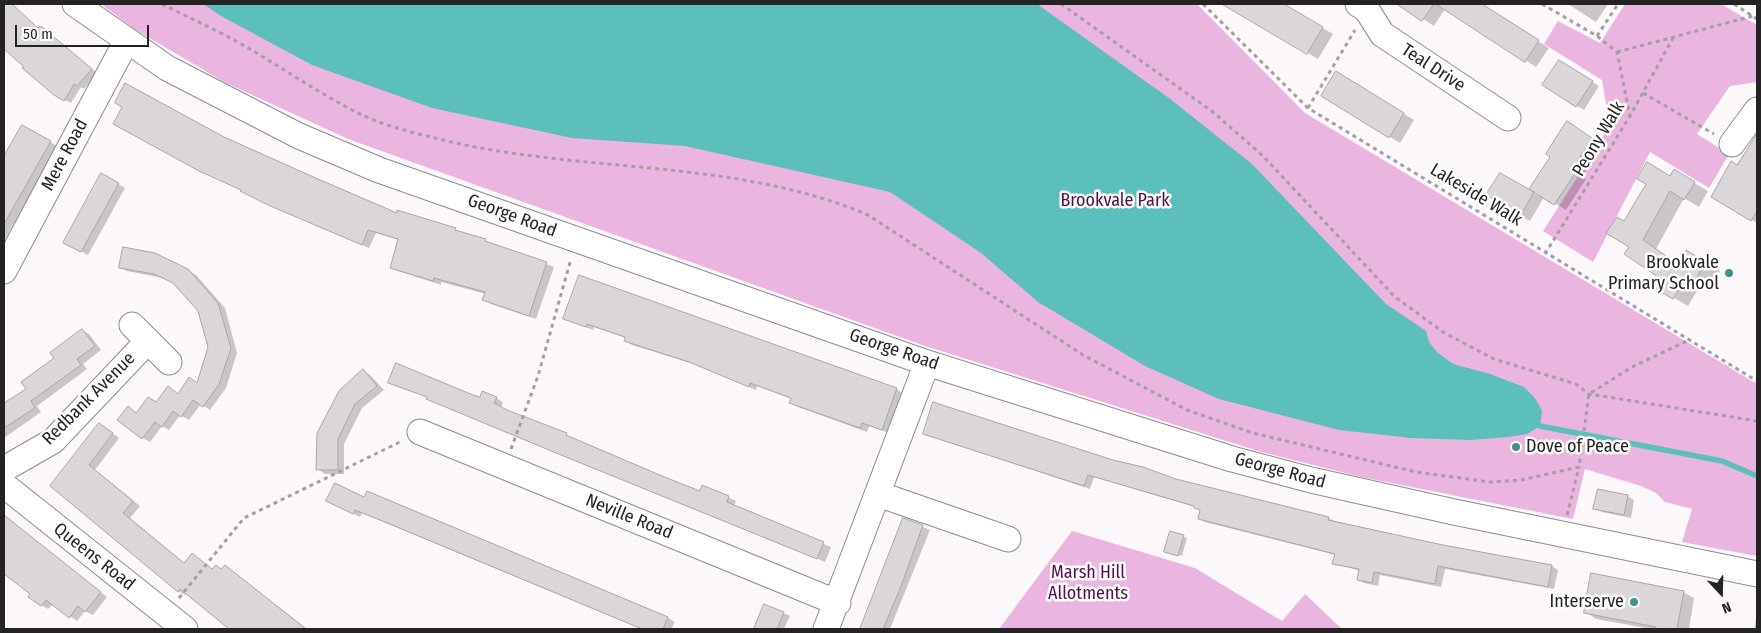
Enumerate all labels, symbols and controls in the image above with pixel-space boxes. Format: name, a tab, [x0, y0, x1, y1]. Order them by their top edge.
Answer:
scale bar	[18, 15, 151, 47]
text: 50 m	[23, 25, 53, 43]
street label: Teal Drive	[1397, 39, 1469, 97]
street label: Peony Walk	[1568, 98, 1630, 180]
street label: Mere Road	[37, 116, 93, 194]
street label: Lakeside Walk	[1426, 159, 1526, 231]
street label: George Road	[464, 190, 560, 242]
park label: Brookvale Park	[1060, 190, 1170, 212]
place label: Brookvale Primary School	[1608, 252, 1719, 294]
marker: Brookvale Primary School	[1723, 267, 1735, 279]
street label: George Road	[846, 325, 942, 375]
street label: Redbank Avenue	[38, 348, 140, 450]
place label: Dove of Peace	[1526, 436, 1629, 458]
marker: Dove of Peace	[1510, 441, 1522, 453]
street label: George Road	[1232, 448, 1328, 494]
street label: Neville Road	[582, 490, 676, 544]
street label: Queens Road	[49, 519, 139, 595]
park label: Marsh Hill Allotments	[1048, 562, 1128, 604]
north arrow	[1696, 568, 1746, 618]
place label: Interserve	[1550, 591, 1624, 613]
marker: Interserve	[1628, 596, 1640, 608]
text: N	[1720, 598, 1734, 617]

